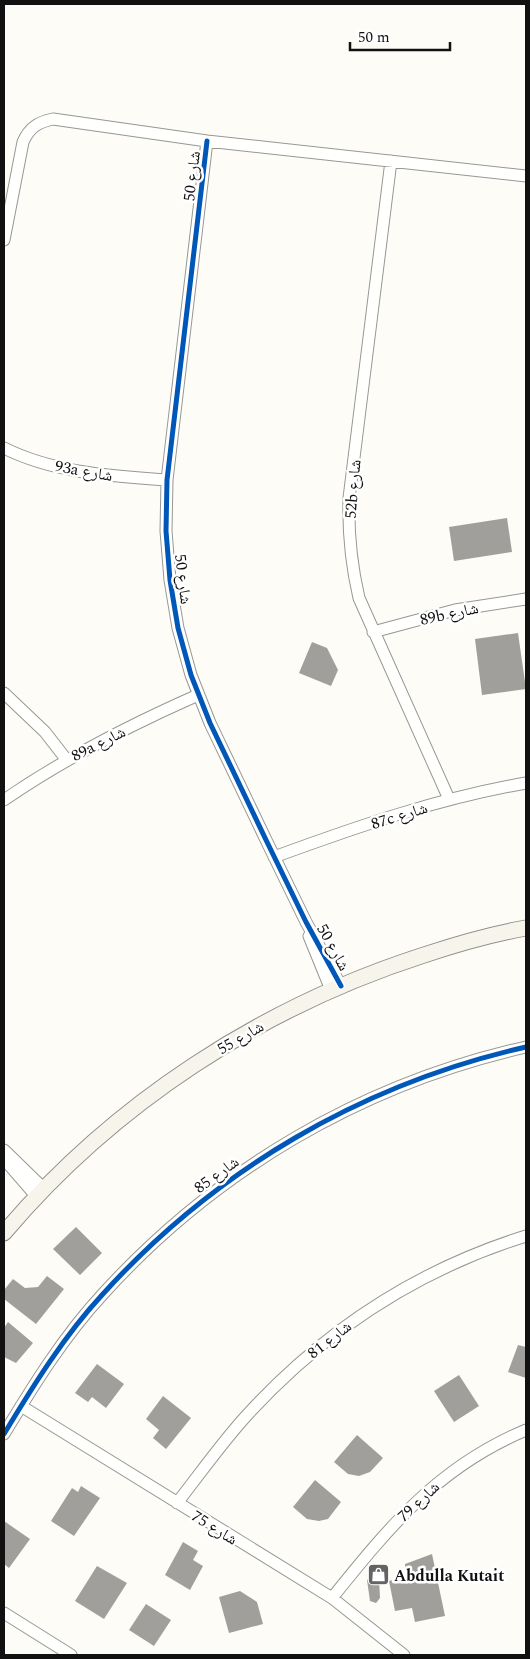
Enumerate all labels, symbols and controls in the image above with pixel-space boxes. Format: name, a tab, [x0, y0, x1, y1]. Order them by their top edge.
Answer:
scale bar	[350, 20, 450, 52]
text: 50 m	[358, 26, 390, 49]
street label: شارع 50	[177, 150, 207, 203]
street label: 93a شارع	[53, 454, 115, 488]
street label: 52b شارع	[338, 458, 368, 520]
street label: شارع 50	[168, 553, 198, 606]
street label: 89b شارع	[418, 596, 481, 632]
street label: 89a شارع	[67, 720, 130, 768]
street label: 87c شارع	[368, 796, 431, 836]
street label: شارع 50	[310, 920, 356, 975]
street label: شارع 55	[213, 1015, 268, 1061]
street label: شارع 85	[189, 1150, 244, 1199]
street label: شارع 81	[302, 1315, 357, 1365]
street label: شارع 79	[392, 1476, 445, 1528]
street label: شارع 75	[187, 1504, 242, 1551]
shop icon: Abdulla Kutait	[366, 1563, 390, 1587]
place label: Abdulla Kutait	[394, 1564, 504, 1588]

